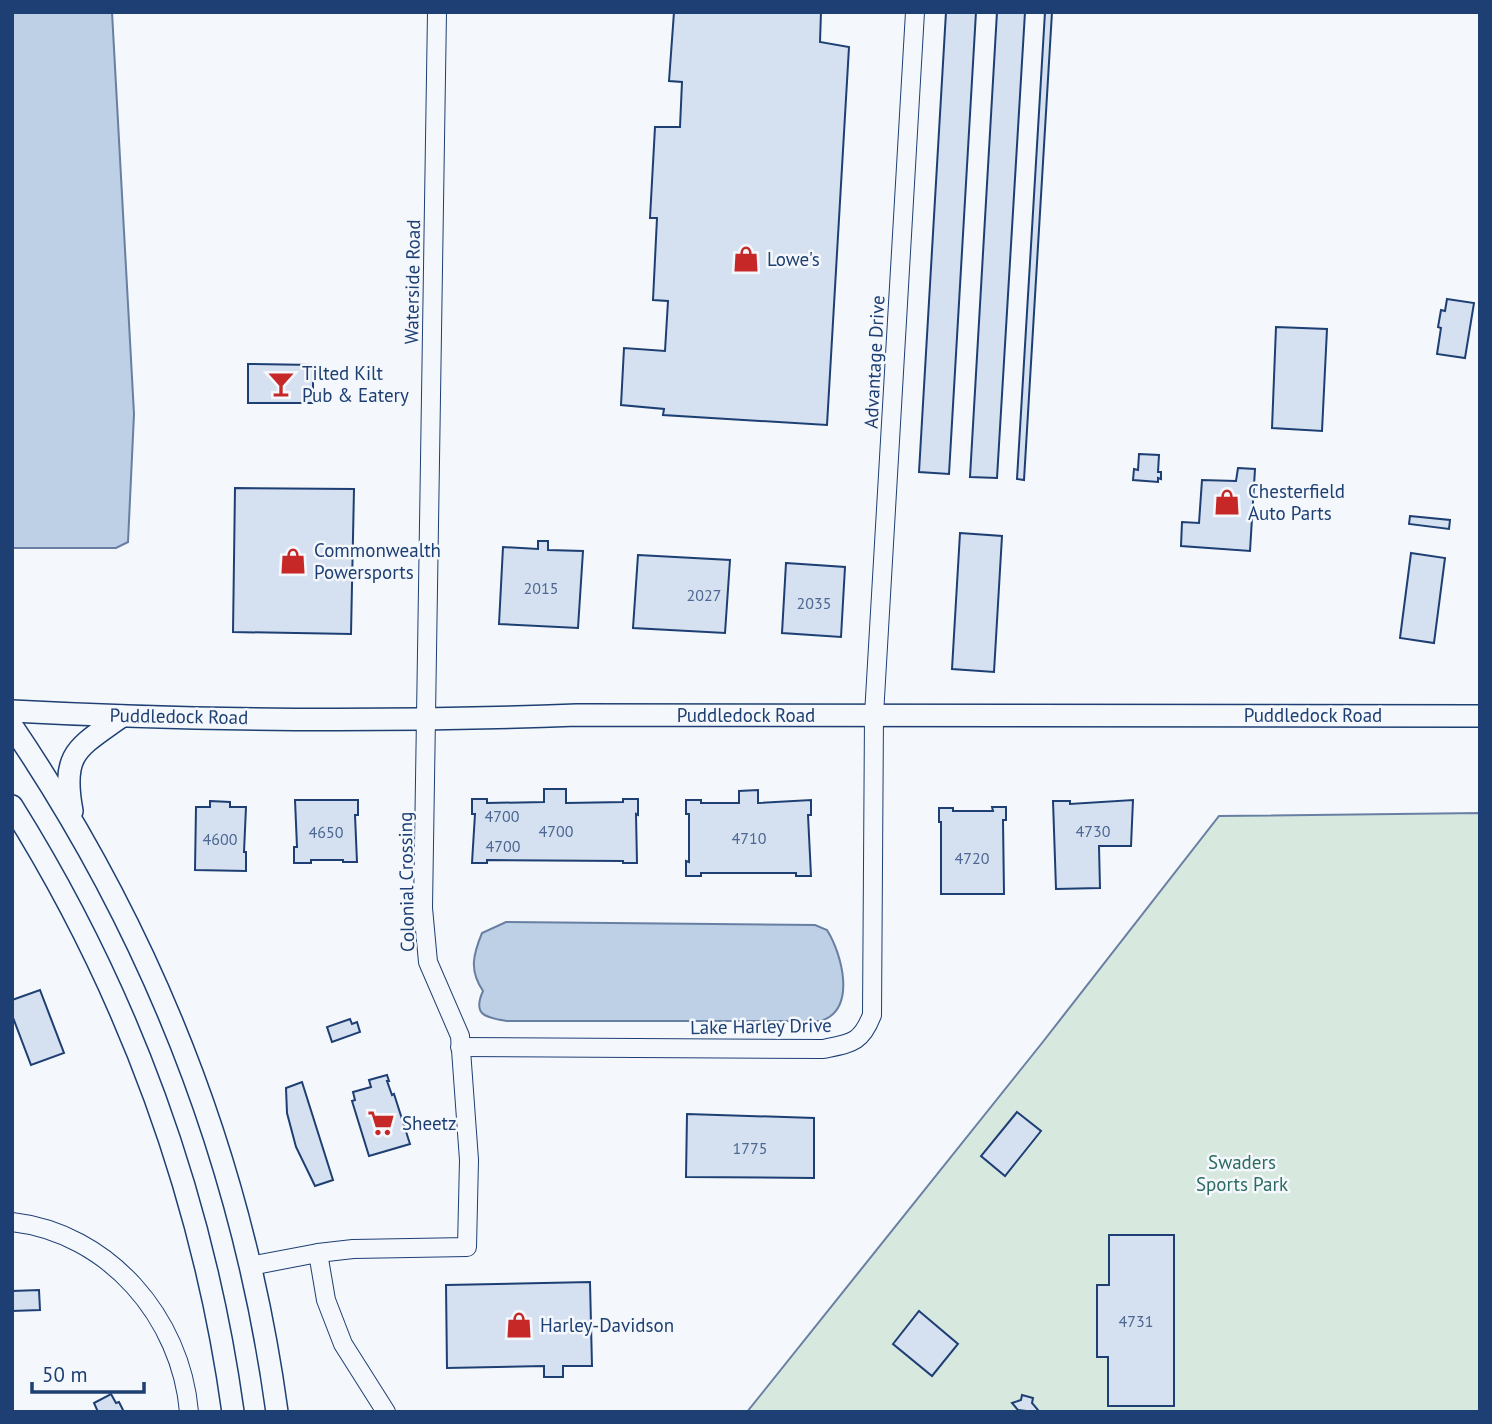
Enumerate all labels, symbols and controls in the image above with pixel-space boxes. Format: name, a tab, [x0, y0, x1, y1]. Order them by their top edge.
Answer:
street label: Waterside Road	[399, 219, 425, 345]
shop icon: Lowe's	[731, 244, 761, 274]
place label: Lowe's	[767, 247, 820, 271]
street label: Advantage Drive	[859, 295, 889, 429]
place label: Tilted Kilt Pub & Eatery	[302, 361, 409, 407]
bar icon: Tilted Kilt Pub & Eatery	[266, 369, 296, 399]
place label: Chesterfield Auto Parts	[1248, 479, 1345, 525]
shop icon: Chesterfield Auto Parts	[1212, 487, 1242, 517]
place label: Commonwealth Powersports	[314, 538, 441, 584]
shop icon: Commonwealth Powersports	[278, 546, 308, 576]
house number: 2015	[524, 578, 558, 598]
house number: 2027	[687, 585, 721, 605]
house number: 2035	[797, 593, 831, 613]
street label: Puddledock Road	[109, 703, 249, 729]
street label: Puddledock Road	[677, 703, 815, 727]
street label: Puddledock Road	[1244, 703, 1382, 727]
house number: 4700	[485, 806, 520, 826]
street label: Colonial Crossing	[393, 812, 419, 952]
house number: 4700	[539, 821, 574, 841]
house number: 4730	[1076, 821, 1111, 841]
house number: 4650	[309, 822, 344, 842]
house number: 4710	[732, 828, 767, 848]
house number: 4600	[203, 829, 238, 849]
house number: 4700	[486, 836, 521, 856]
house number: 4720	[955, 848, 990, 868]
street label: Lake Harley Drive	[690, 1013, 832, 1039]
supermarket icon: Sheetz	[366, 1108, 396, 1138]
place label: Sheetz	[402, 1111, 457, 1135]
house number: 1775	[733, 1138, 767, 1158]
park label: Swaders Sports Park	[1196, 1150, 1288, 1196]
shop icon: Harley-Davidson	[504, 1310, 534, 1340]
house number: 4731	[1119, 1311, 1153, 1331]
place label: Harley-Davidson	[540, 1313, 674, 1337]
scale bar	[32, 1350, 144, 1394]
text: 50 m	[42, 1361, 88, 1388]

